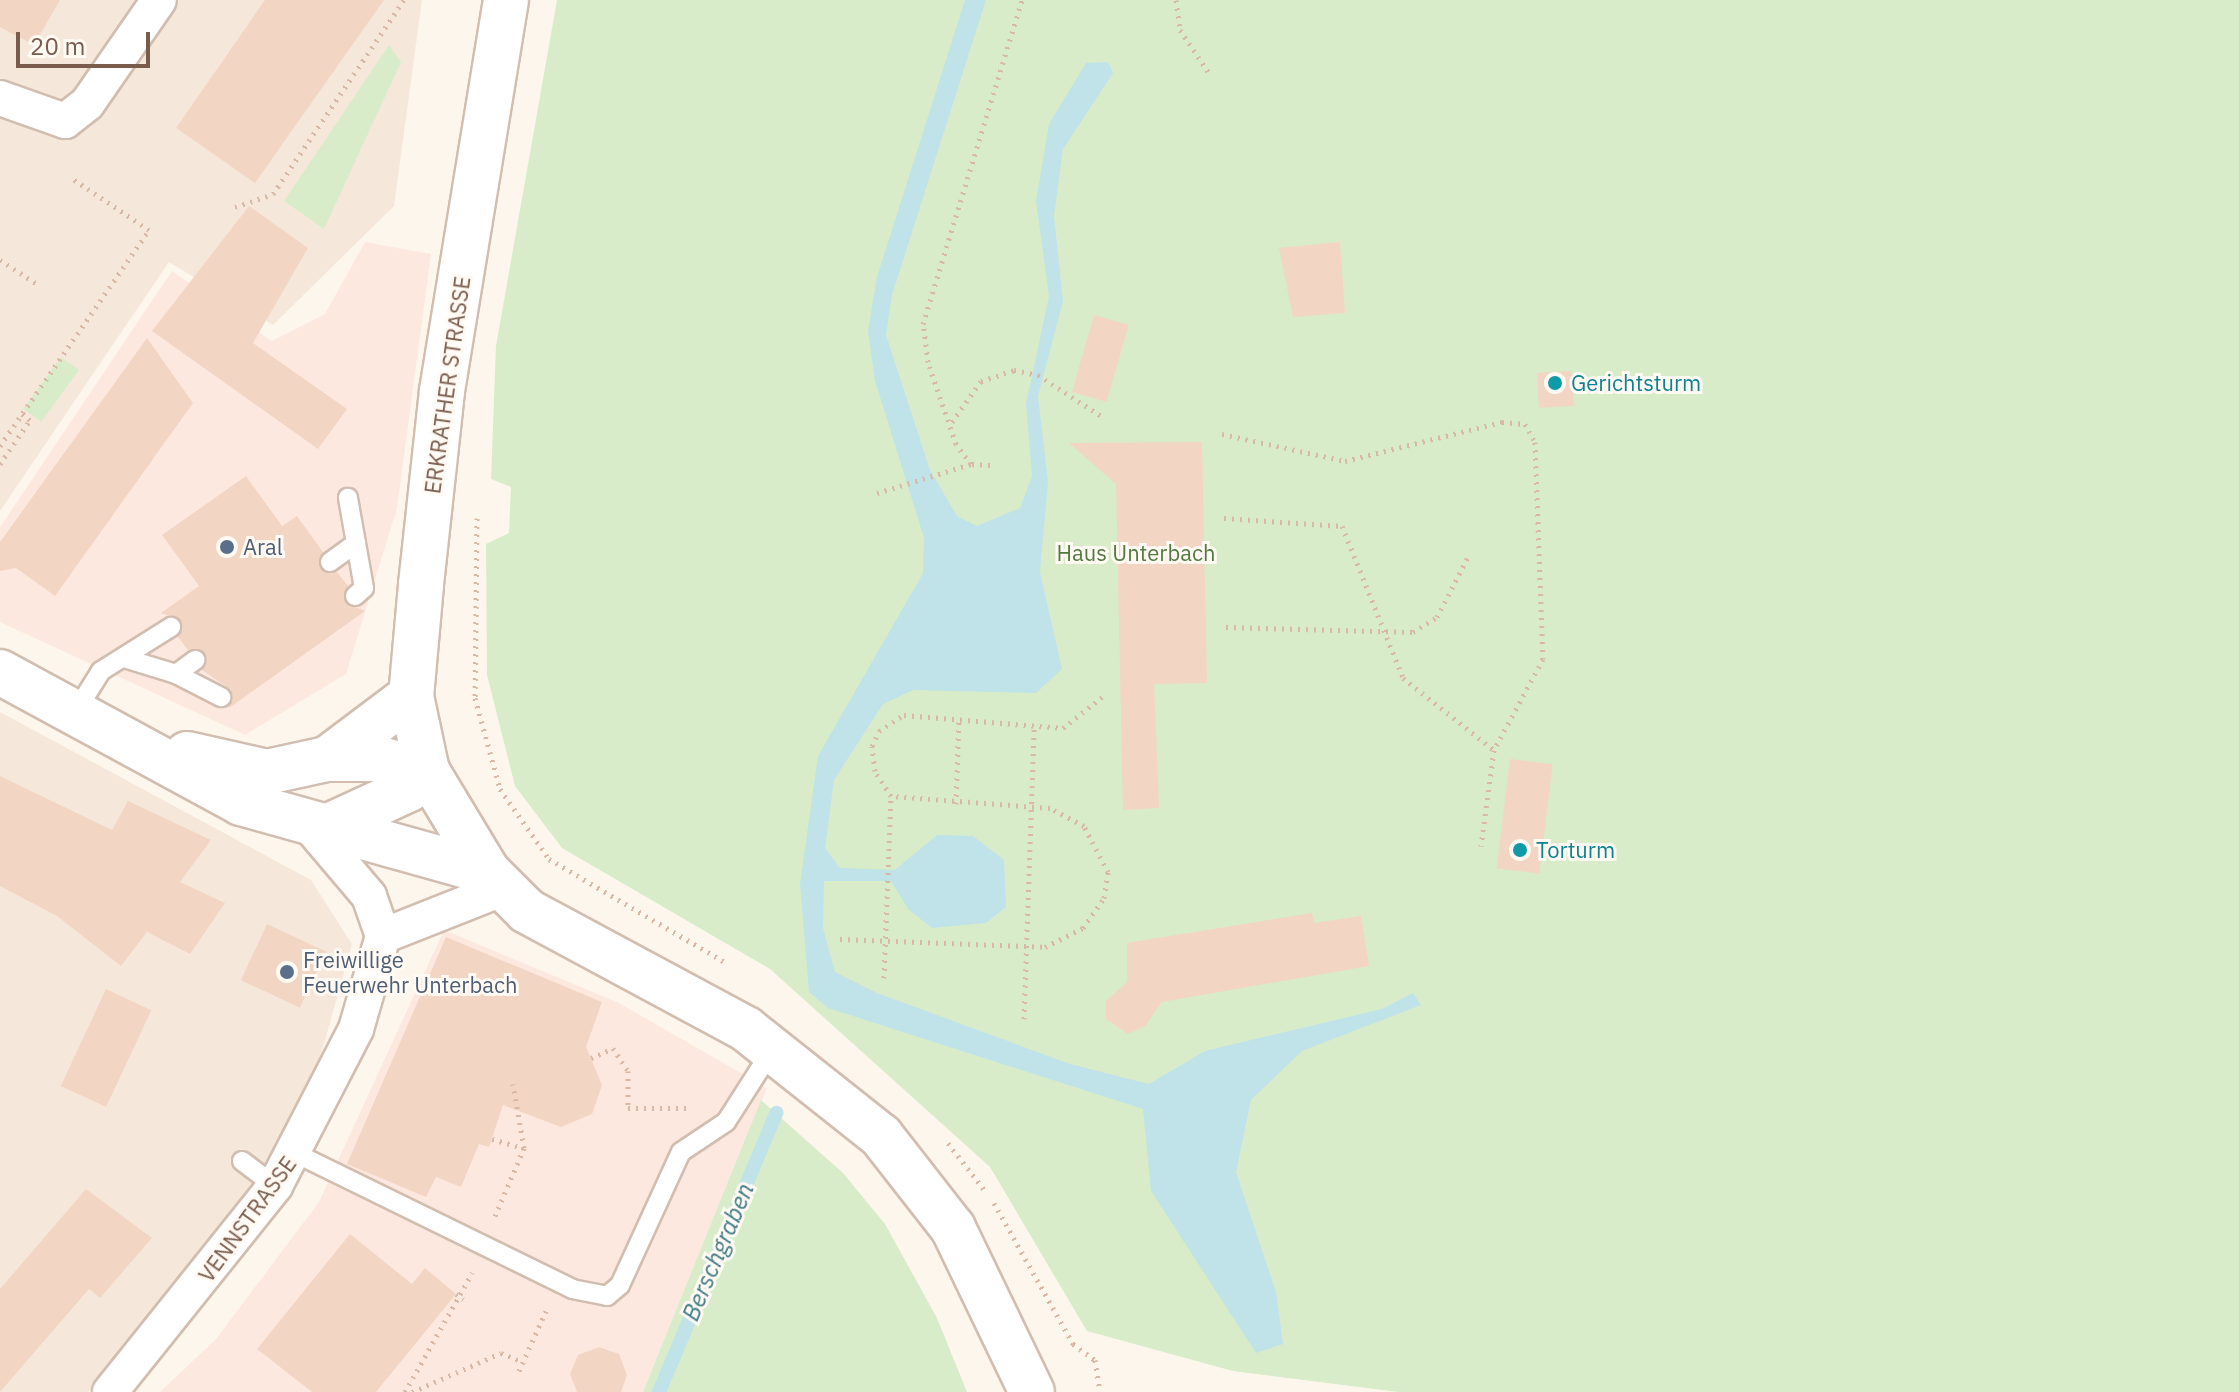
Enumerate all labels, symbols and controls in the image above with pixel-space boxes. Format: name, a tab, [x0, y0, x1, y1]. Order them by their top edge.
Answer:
scale bar	[20, 16, 154, 66]
text: 20 m	[30, 30, 85, 62]
street label: ERKRATHER STRASSE	[419, 275, 475, 495]
place label: Gerichtsturm	[1571, 370, 1701, 396]
marker: Gerichtsturm	[1546, 374, 1564, 392]
place label: Aral	[243, 534, 283, 560]
marker: Aral	[218, 538, 236, 556]
park label: Haus Unterbach	[1057, 540, 1215, 566]
place label: Torturm	[1536, 837, 1615, 863]
marker: Torturm	[1511, 841, 1529, 859]
place label: Freiwillige Feuerwehr Unterbach	[303, 946, 517, 998]
marker: Freiwillige Feuerwehr Unterbach	[278, 963, 296, 981]
street label: VENNSTRASSE	[193, 1151, 301, 1287]
water label: Berschgraben	[676, 1179, 760, 1325]

